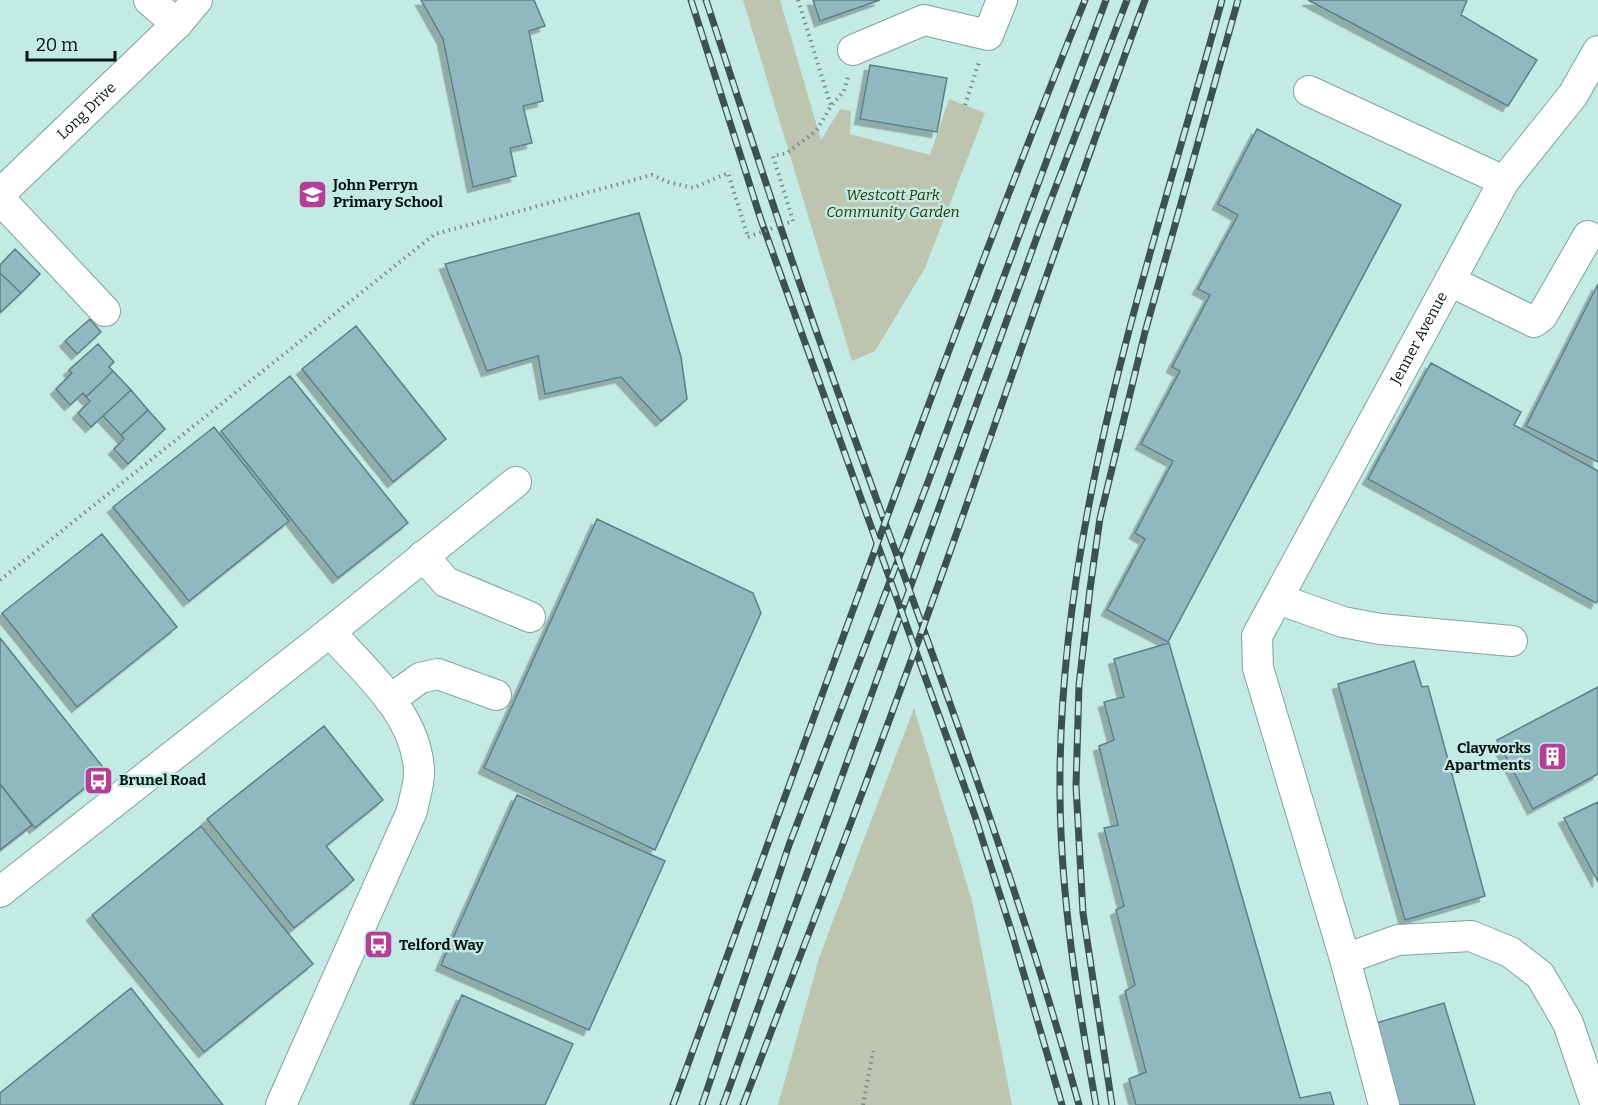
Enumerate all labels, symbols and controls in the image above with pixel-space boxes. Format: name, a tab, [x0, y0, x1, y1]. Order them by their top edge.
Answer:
scale bar	[27, 24, 116, 62]
text: 20 m	[36, 34, 78, 56]
street label: Long Drive	[53, 79, 120, 143]
place label: John Perryn Primary School	[332, 176, 443, 211]
school or university icon: John Perryn Primary School	[296, 178, 328, 210]
park label: Westcott Park Community Garden	[826, 186, 960, 221]
street label: Jenner Avenue	[1386, 289, 1451, 388]
place label: Clayworks Apartments	[1445, 739, 1531, 774]
building icon: Clayworks Apartments	[1536, 741, 1568, 773]
bus stop icon: Brunel Road	[82, 764, 114, 796]
place label: Brunel Road	[119, 771, 206, 789]
bus stop icon: Telford Way	[362, 929, 394, 961]
place label: Telford Way	[399, 936, 484, 954]

